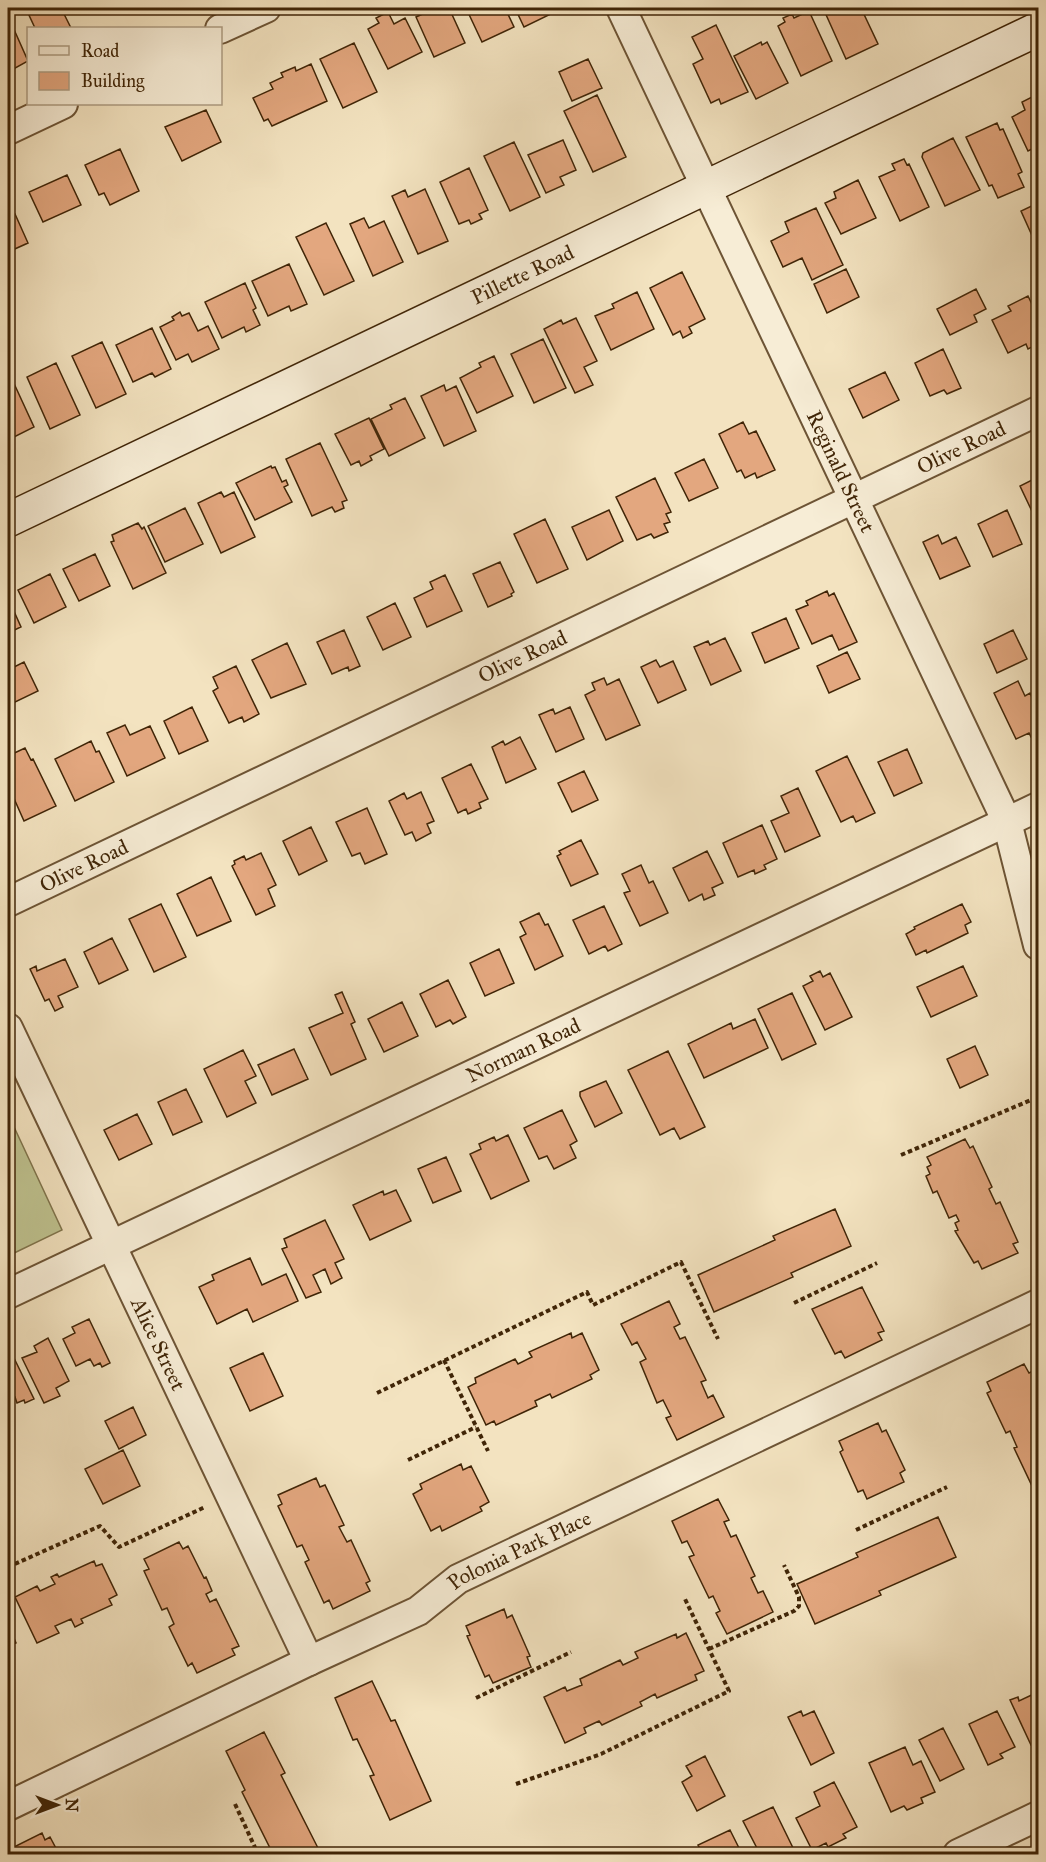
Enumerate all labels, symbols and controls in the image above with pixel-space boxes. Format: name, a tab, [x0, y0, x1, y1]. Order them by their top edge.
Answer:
legend	[27, 27, 222, 105]
text: Road	[81, 40, 119, 62]
text: Building	[81, 70, 145, 93]
street label: Pillette Road	[467, 239, 579, 310]
street label: Reginald Street	[801, 406, 881, 537]
street label: Olive Road	[913, 415, 1010, 480]
street label: Olive Road	[474, 624, 571, 689]
street label: Olive Road	[35, 833, 133, 898]
street label: Norman Road	[462, 1012, 585, 1088]
street label: Alice Street	[125, 1292, 192, 1395]
street label: Polonia Park Place	[442, 1505, 595, 1595]
north arrow	[27, 1775, 87, 1835]
text: N	[62, 1798, 81, 1812]

